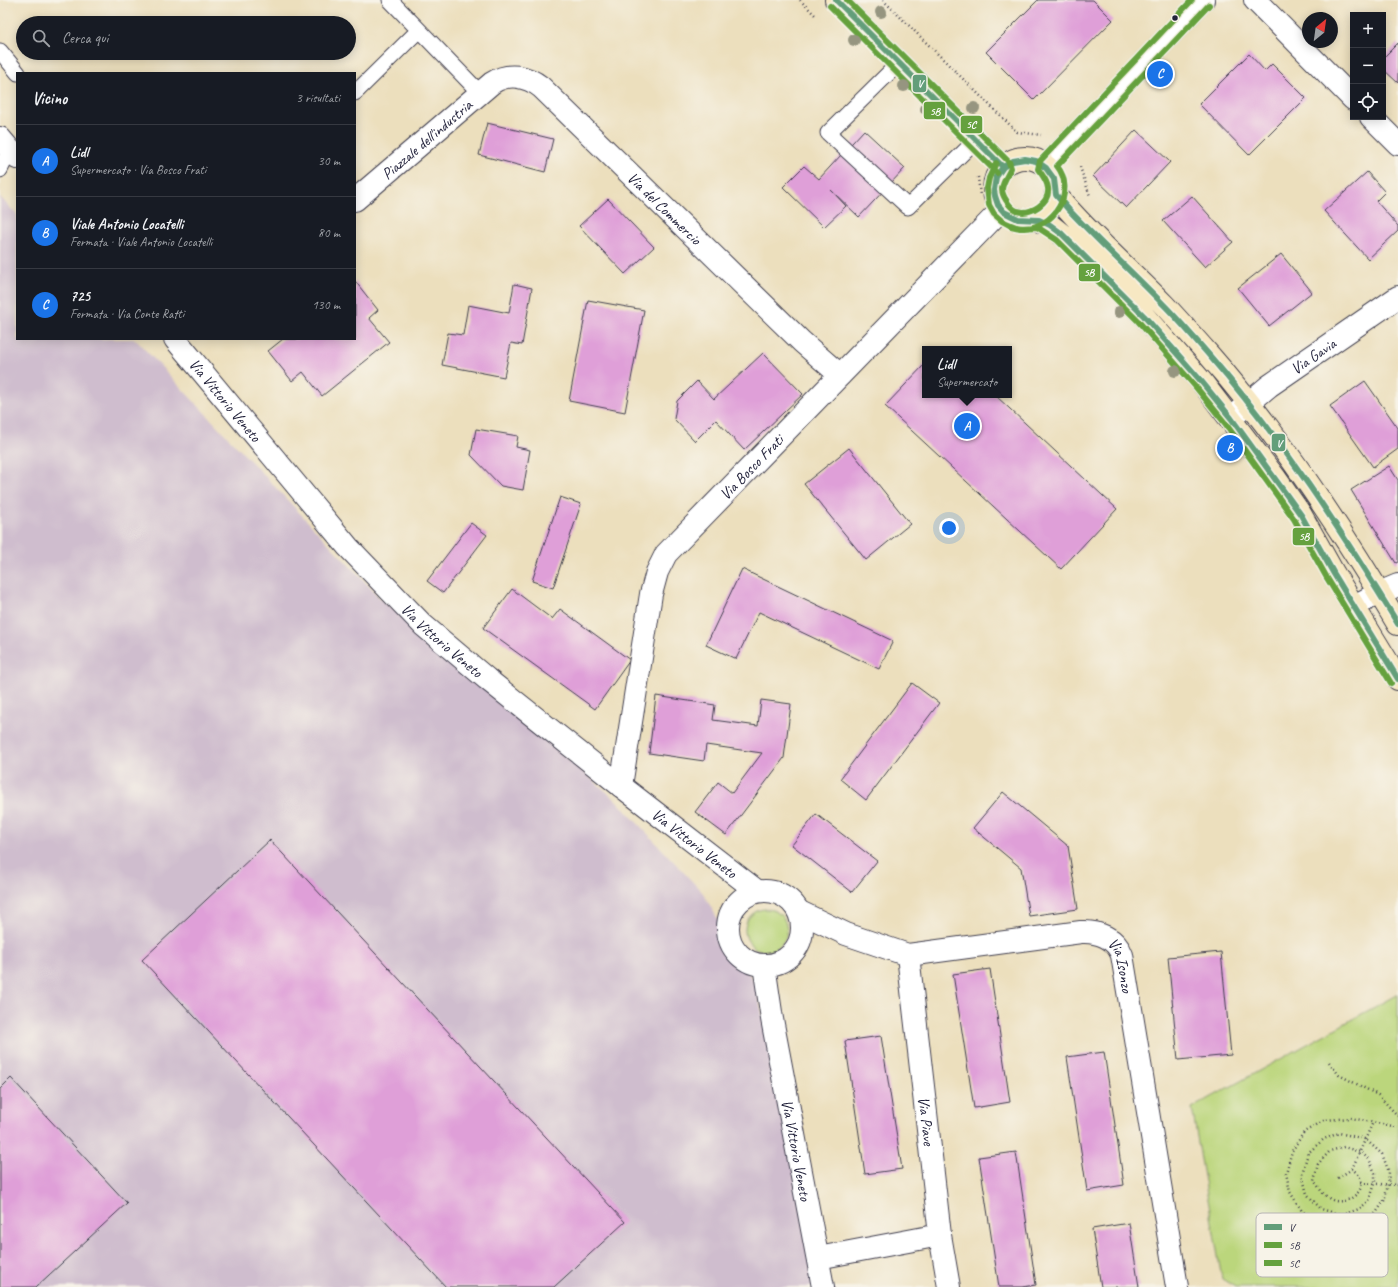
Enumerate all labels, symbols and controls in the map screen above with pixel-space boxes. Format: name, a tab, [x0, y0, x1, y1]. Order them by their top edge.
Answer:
north arrow	[1302, 12, 1338, 48]
map controls	[1350, 12, 1386, 120]
button: +	[1350, 12, 1386, 48]
unlabelled marker	[1170, 13, 1180, 23]
search box	[16, 16, 356, 60]
icon: search	[30, 27, 52, 49]
text: Cerca qui	[62, 29, 108, 48]
button: −	[1350, 48, 1386, 84]
pin: C	[1147, 59, 1173, 89]
line badge: V	[912, 74, 927, 93]
text: V	[917, 76, 925, 90]
button: locate	[1350, 84, 1386, 120]
text: Vicino	[32, 88, 67, 109]
text: 3 risultati	[296, 90, 340, 106]
street label: Piazzale dell'industria	[378, 95, 477, 184]
line badge: 5B	[923, 101, 946, 120]
text: 5B	[930, 104, 942, 118]
line badge: 5C	[960, 115, 983, 134]
text: 5C	[966, 117, 978, 131]
text: Lidl	[70, 143, 88, 162]
text: A	[42, 153, 48, 169]
text: 30 m	[318, 153, 340, 169]
text: Supermercato · Via Bosco Frati	[70, 162, 206, 178]
street label: Via del Commercio	[623, 168, 706, 250]
text: Viale Antonio Locatelli	[70, 215, 183, 234]
text: B	[42, 225, 48, 241]
text: 80 m	[318, 225, 340, 241]
text: Fermata · Viale Antonio Locatelli	[70, 234, 212, 250]
line badge: 5B	[1078, 263, 1101, 282]
text: 5B	[1084, 265, 1096, 279]
text: 725	[70, 287, 90, 306]
text: C	[42, 297, 48, 313]
text: 130 m	[312, 297, 340, 313]
text: Fermata · Via Conte Ratti	[70, 306, 184, 322]
street label: Via Gavia	[1287, 333, 1341, 379]
popup	[922, 346, 1012, 398]
street label: Via Vittorio Veneto	[184, 355, 266, 447]
text: Lidl	[937, 355, 955, 374]
text: Supermercato	[937, 374, 997, 390]
pin: A	[954, 411, 980, 441]
street label: Via Bosco Frati	[715, 429, 789, 504]
pin: B	[1217, 433, 1243, 463]
line badge: V	[1271, 433, 1286, 452]
text: V	[1276, 436, 1284, 450]
your location	[939, 518, 959, 538]
line badge: 5B	[1292, 527, 1315, 546]
text: 5B	[1299, 529, 1311, 543]
street label: Via Vittorio Veneto	[396, 599, 488, 683]
street label: Via Vittorio Veneto	[647, 804, 742, 884]
street label: Via Isonzo	[1104, 934, 1137, 995]
street label: Via Piave	[913, 1096, 939, 1148]
street label: Via Vittorio Veneto	[777, 1098, 816, 1204]
legend	[1256, 1213, 1388, 1277]
text: V	[1289, 1220, 1297, 1234]
text: 5B	[1289, 1238, 1301, 1252]
text: 5C	[1289, 1256, 1301, 1270]

